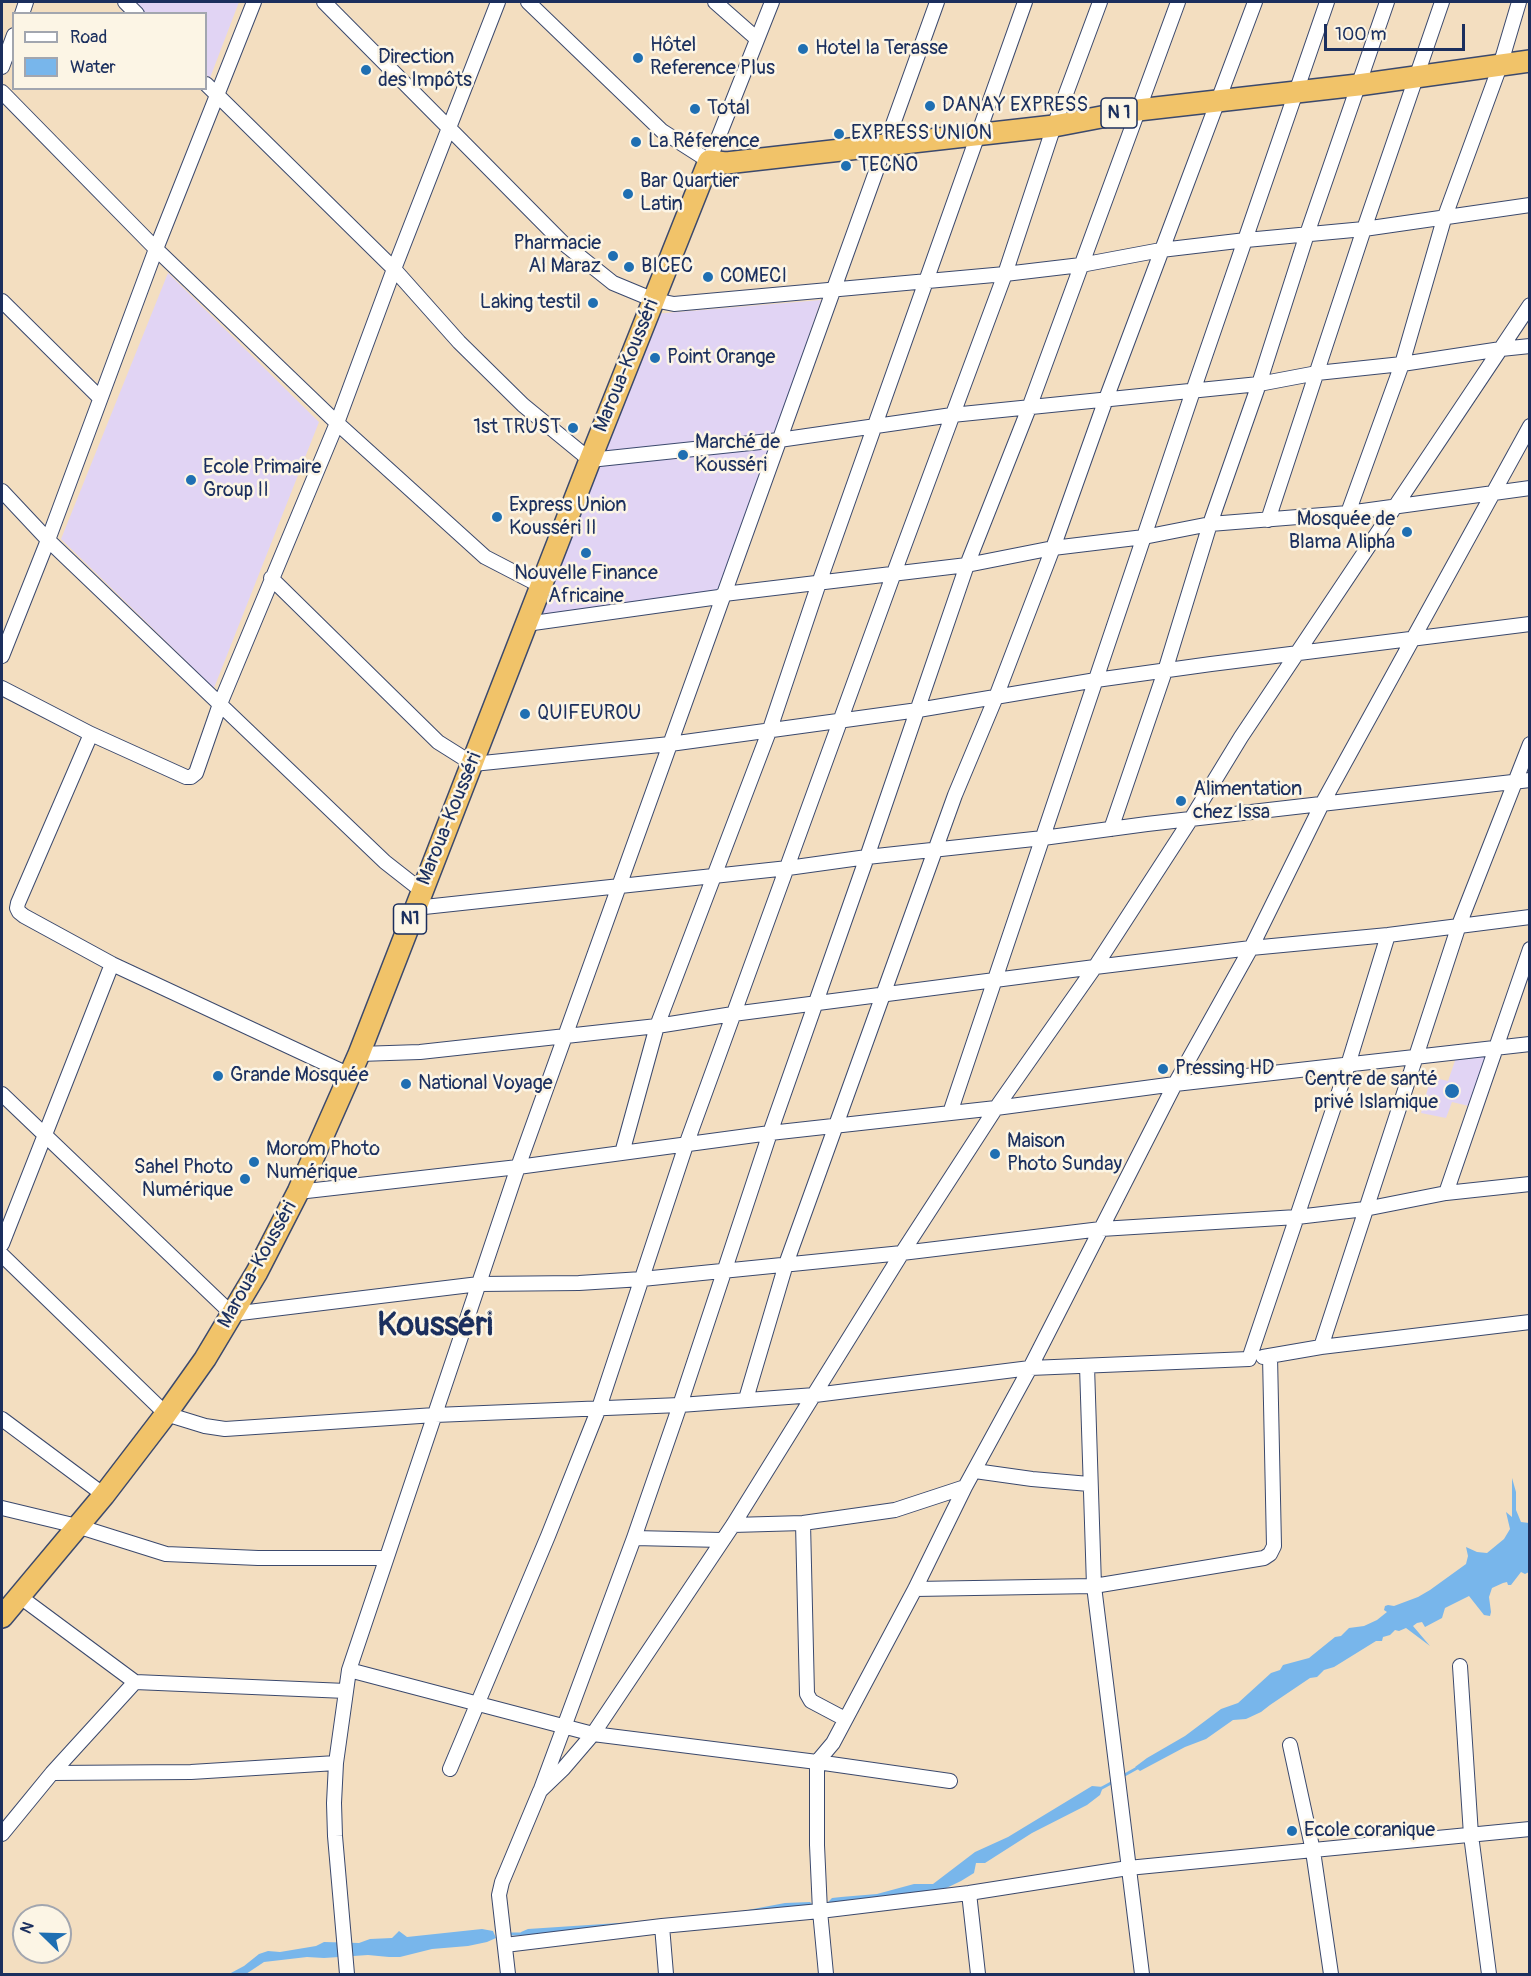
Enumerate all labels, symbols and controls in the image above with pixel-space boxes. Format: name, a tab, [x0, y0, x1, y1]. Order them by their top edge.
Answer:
legend	[12, 12, 207, 90]
scale bar	[1327, 12, 1468, 50]
text: 100 m	[1335, 23, 1387, 46]
text: Road	[70, 26, 107, 49]
place label: Hôtel Reference Plus	[650, 34, 775, 81]
place label: Hotel la Terasse	[815, 37, 948, 61]
marker: Hotel la Terasse	[796, 42, 810, 56]
place label: Direction des Impôts	[378, 46, 472, 93]
marker: Hôtel Reference Plus	[631, 51, 645, 65]
text: Water	[70, 56, 116, 79]
marker: Direction des Impôts	[359, 63, 373, 77]
place label: DANAY EXPRESS	[942, 94, 1088, 118]
place label: Total	[707, 97, 750, 121]
road number: N 1	[1101, 98, 1137, 128]
marker: DANAY EXPRESS	[923, 99, 937, 113]
marker: Total	[688, 102, 702, 116]
place label: EXPRESS UNION	[851, 122, 992, 146]
marker: EXPRESS UNION	[832, 127, 846, 141]
place label: La Réference	[648, 130, 759, 154]
marker: La Réference	[629, 135, 643, 149]
place label: TECNO	[858, 154, 918, 178]
marker: TECNO	[839, 159, 853, 173]
place label: Bar Quartier Latin	[640, 170, 739, 217]
marker: Bar Quartier Latin	[621, 187, 635, 201]
place label: Pharmacie Al Maraz	[514, 232, 601, 279]
marker: Pharmacie Al Maraz	[606, 249, 620, 263]
place label: BICEC	[641, 255, 693, 279]
marker: BICEC	[622, 260, 636, 274]
place label: COMECI	[720, 265, 787, 289]
marker: COMECI	[701, 270, 715, 284]
place label: Laking testil	[480, 291, 581, 315]
marker: Laking testil	[586, 296, 600, 310]
street label: Maroua-Kousséri	[589, 296, 665, 436]
place label: Point Orange	[667, 346, 775, 370]
marker: Point Orange	[648, 351, 662, 365]
place label: 1st TRUST	[473, 416, 561, 440]
marker: 1st TRUST	[566, 421, 580, 435]
place label: Marché de Kousséri	[695, 431, 780, 478]
marker: Marché de Kousséri	[676, 448, 690, 462]
place label: Ecole Primaire Group II	[203, 456, 321, 503]
marker: Ecole Primaire Group II	[184, 473, 198, 487]
place label: Express Union Kousséri II	[509, 494, 627, 541]
place label: Mosquée de Blama Alipha	[1289, 508, 1395, 555]
marker: Express Union Kousséri II	[490, 510, 504, 524]
marker: Mosquée de Blama Alipha	[1400, 525, 1414, 539]
marker: Nouvelle Finance Africaine	[579, 546, 593, 560]
place label: Nouvelle Finance Africaine	[514, 562, 658, 609]
place label: QUIFEUROU	[537, 702, 641, 726]
marker: QUIFEUROU	[518, 707, 532, 721]
street label: Maroua-Kousséri	[412, 749, 488, 889]
place label: Alimentation chez Issa	[1193, 778, 1302, 825]
marker: Alimentation chez Issa	[1174, 794, 1188, 808]
road number: N1	[394, 904, 426, 934]
place label: Pressing HD	[1175, 1057, 1274, 1081]
marker: Pressing HD	[1156, 1062, 1170, 1076]
place label: Grande Mosquée	[230, 1064, 369, 1088]
place label: Centre de santé privé Islamique	[1304, 1068, 1438, 1115]
marker: Grande Mosquée	[211, 1069, 225, 1083]
place label: National Voyage	[418, 1072, 553, 1096]
marker: National Voyage	[399, 1077, 413, 1091]
marker: Centre de santé privé Islamique	[1443, 1082, 1461, 1100]
place label: Maison Photo Sunday	[1007, 1130, 1122, 1177]
place label: Morom Photo Numérique	[266, 1138, 380, 1185]
marker: Maison Photo Sunday	[988, 1147, 1002, 1161]
marker: Morom Photo Numérique	[247, 1155, 261, 1169]
place label: Sahel Photo Numérique	[134, 1156, 233, 1203]
marker: Sahel Photo Numérique	[238, 1172, 252, 1186]
street label: Maroua-Kousséri	[213, 1197, 303, 1333]
district label: Kousséri	[377, 1308, 493, 1346]
place label: Ecole coranique	[1304, 1819, 1435, 1843]
marker: Ecole coranique	[1285, 1824, 1299, 1838]
north arrow	[12, 1904, 72, 1964]
text: N	[16, 1919, 39, 1937]

